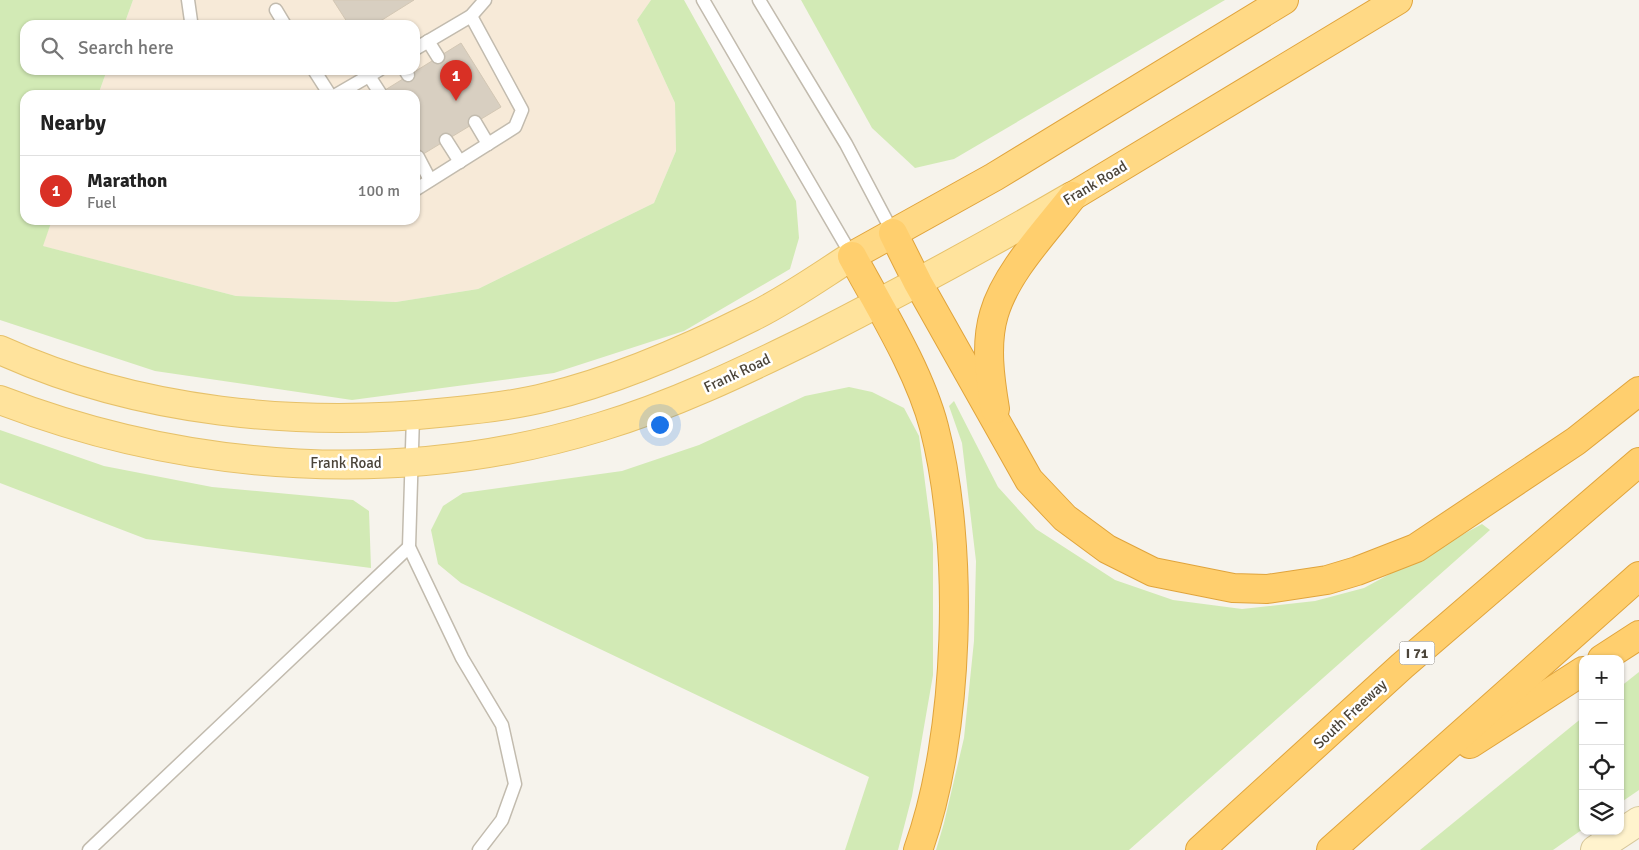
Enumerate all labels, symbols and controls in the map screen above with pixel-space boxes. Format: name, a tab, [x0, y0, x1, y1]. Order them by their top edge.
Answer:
search box	[20, 20, 420, 75]
icon: search	[38, 34, 66, 62]
text: Search here	[78, 36, 174, 60]
pin: 1	[440, 60, 472, 101]
text: Nearby	[40, 110, 106, 136]
street label: Frank Road	[1060, 157, 1130, 209]
text: Marathon	[87, 169, 167, 193]
text: 1	[52, 181, 60, 201]
text: 100 m	[358, 181, 400, 201]
text: Fuel	[87, 193, 116, 213]
street label: Frank Road	[701, 350, 773, 396]
your location	[647, 412, 673, 438]
street label: Frank Road	[310, 454, 382, 472]
road number: I 71	[1400, 641, 1434, 664]
map controls	[1579, 655, 1624, 835]
button: +	[1579, 655, 1624, 700]
street label: South Freeway	[1310, 675, 1390, 753]
button: −	[1579, 700, 1624, 745]
button: locate	[1579, 745, 1624, 790]
button: layers	[1579, 790, 1624, 835]

